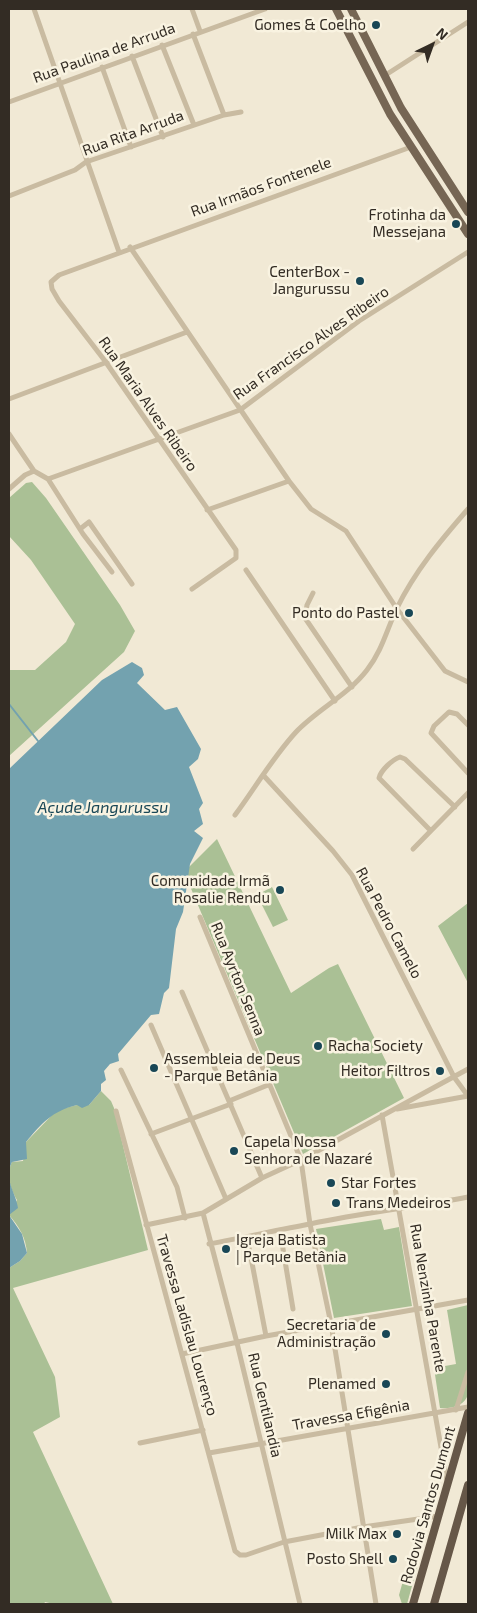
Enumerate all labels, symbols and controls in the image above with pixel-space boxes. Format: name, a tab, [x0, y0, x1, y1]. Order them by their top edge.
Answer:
place label: Gomes & Coelho	[254, 16, 366, 34]
street label: Rua Paulina de Arruda	[30, 19, 178, 87]
marker: Gomes & Coelho	[370, 19, 382, 31]
north arrow	[407, 20, 457, 70]
text: N	[433, 24, 452, 43]
street label: Rua Rita Arruda	[80, 106, 186, 160]
street label: Rua Irmãos Fontenele	[188, 153, 334, 221]
place label: Frotinha da Messejana	[369, 206, 446, 241]
marker: Frotinha da Messejana	[450, 218, 462, 230]
place label: CenterBox - Jangurussu	[269, 263, 350, 298]
marker: CenterBox - Jangurussu	[354, 275, 366, 287]
street label: Rua Francisco Alves Ribeiro	[230, 282, 392, 404]
street label: Rua Maria Alves Ribeiro	[95, 333, 201, 475]
place label: Ponto do Pastel	[292, 604, 399, 622]
marker: Ponto do Pastel	[403, 607, 415, 619]
water label: Açude Jangurussu	[38, 798, 168, 818]
street label: Rua Pedro Camelo	[352, 864, 426, 982]
place label: Comunidade Irmã Rosalie Rendu	[151, 872, 270, 907]
marker: Comunidade Irmã Rosalie Rendu	[274, 884, 286, 896]
street label: Rua Ayrton Senna	[207, 920, 269, 1038]
place label: Racha Society	[328, 1037, 423, 1055]
marker: Racha Society	[312, 1040, 324, 1052]
place label: Assembleia de Deus - Parque Betânia	[164, 1050, 300, 1085]
marker: Assembleia de Deus - Parque Betânia	[148, 1062, 160, 1074]
place label: Heitor Filtros	[341, 1062, 430, 1080]
marker: Heitor Filtros	[434, 1065, 446, 1077]
place label: Capela Nossa Senhora de Nazaré	[244, 1133, 373, 1168]
marker: Capela Nossa Senhora de Nazaré	[228, 1145, 240, 1157]
place label: Star Fortes	[341, 1174, 416, 1192]
marker: Star Fortes	[325, 1177, 337, 1189]
place label: Trans Medeiros	[346, 1194, 451, 1212]
marker: Trans Medeiros	[330, 1197, 342, 1209]
street label: Rua Nenzinha Parente	[406, 1222, 450, 1374]
place label: Igreja Batista | Parque Betânia	[236, 1231, 346, 1266]
street label: Travessa Ladislau Lourenço	[152, 1232, 222, 1418]
marker: Igreja Batista | Parque Betânia	[220, 1243, 232, 1255]
place label: Secretaria de Administração	[277, 1316, 376, 1351]
marker: Secretaria de Administração	[380, 1328, 392, 1340]
street label: Rua Gentilandia	[244, 1351, 286, 1459]
place label: Plenamed	[308, 1375, 376, 1393]
marker: Plenamed	[380, 1378, 392, 1390]
street label: Travessa Efigênia	[291, 1396, 411, 1434]
street label: Rodovia Santos Dumont	[397, 1424, 459, 1586]
place label: Milk Max	[325, 1525, 387, 1543]
marker: Milk Max	[391, 1528, 403, 1540]
place label: Posto Shell	[306, 1550, 383, 1568]
marker: Posto Shell	[387, 1553, 399, 1565]

